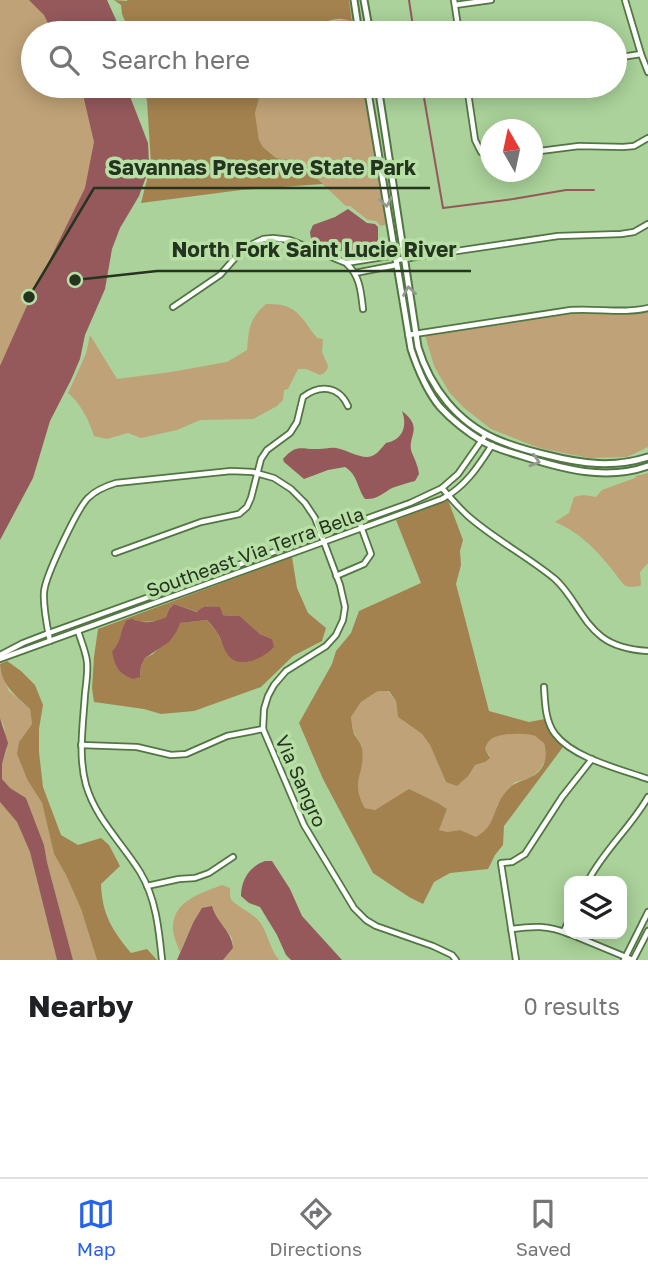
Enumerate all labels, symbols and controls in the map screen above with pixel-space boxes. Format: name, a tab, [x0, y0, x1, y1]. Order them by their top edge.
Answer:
search box	[21, 21, 627, 98]
icon: search	[45, 41, 83, 79]
text: Search here	[101, 44, 250, 75]
north arrow	[480, 119, 543, 182]
callout: Savannas Preserve State Park	[94, 146, 430, 188]
text: Savannas Preserve State Park	[108, 154, 416, 180]
one-way arrow	[378, 196, 393, 207]
callout: North Fork Saint Lucie River	[157, 229, 471, 271]
text: North Fork Saint Lucie River	[171, 236, 457, 262]
one-way arrow	[402, 285, 417, 297]
one-way arrow	[529, 452, 541, 467]
street label: Southeast Via Terra Bella	[143, 501, 367, 602]
street label: Via Sangro	[271, 731, 332, 830]
map controls	[564, 876, 627, 939]
button: layers	[564, 876, 627, 939]
text: Nearby	[28, 988, 133, 1024]
text: 0 results	[524, 992, 620, 1020]
tab: Map	[77, 1195, 116, 1260]
tab: Directions	[269, 1195, 362, 1260]
tab: Saved	[516, 1195, 571, 1260]

